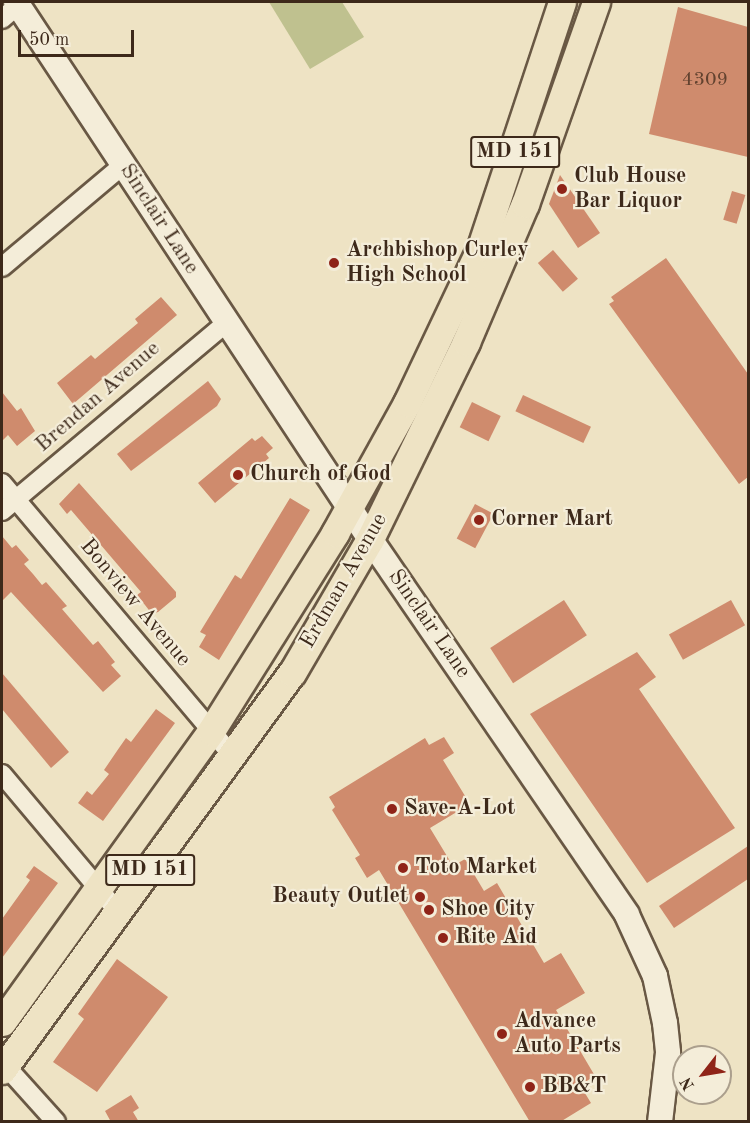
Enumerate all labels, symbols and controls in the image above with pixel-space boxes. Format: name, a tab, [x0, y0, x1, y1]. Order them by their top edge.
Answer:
scale bar	[21, 18, 136, 56]
text: 50 m	[29, 31, 69, 49]
house number: 4309	[682, 68, 728, 92]
road number: MD 151	[470, 134, 560, 170]
street label: Sinclair Lane	[113, 159, 205, 279]
place label: Club House Bar Liquor	[574, 163, 686, 214]
marker: Club House Bar Liquor	[555, 182, 569, 196]
place label: Archbishop Curley High School	[346, 237, 529, 288]
marker: Archbishop Curley High School	[327, 256, 341, 270]
street label: Brendan Avenue	[30, 336, 166, 458]
place label: Church of God	[250, 462, 391, 488]
marker: Church of God	[231, 468, 245, 482]
place label: Corner Mart	[491, 507, 613, 533]
street label: Erdman Avenue	[295, 509, 393, 653]
marker: Corner Mart	[472, 513, 486, 527]
street label: Bonview Avenue	[74, 534, 196, 672]
street label: Sinclair Lane	[382, 565, 476, 683]
place label: Save-A-Lot	[404, 796, 515, 822]
marker: Save-A-Lot	[385, 802, 399, 816]
road number: MD 151	[105, 852, 195, 888]
place label: Toto Market	[415, 855, 537, 881]
marker: Toto Market	[396, 861, 410, 875]
place label: Beauty Outlet	[272, 884, 408, 910]
marker: Beauty Outlet	[413, 890, 427, 904]
place label: Shoe City	[441, 897, 535, 923]
marker: Shoe City	[422, 903, 436, 917]
place label: Rite Aid	[455, 925, 537, 951]
marker: Rite Aid	[436, 931, 450, 945]
place label: Advance Auto Parts	[514, 1008, 621, 1060]
marker: Advance Auto Parts	[495, 1027, 509, 1041]
north arrow	[672, 1045, 732, 1105]
place label: BB&T	[542, 1074, 606, 1100]
text: N	[678, 1074, 698, 1093]
marker: BB&T	[523, 1080, 537, 1094]

